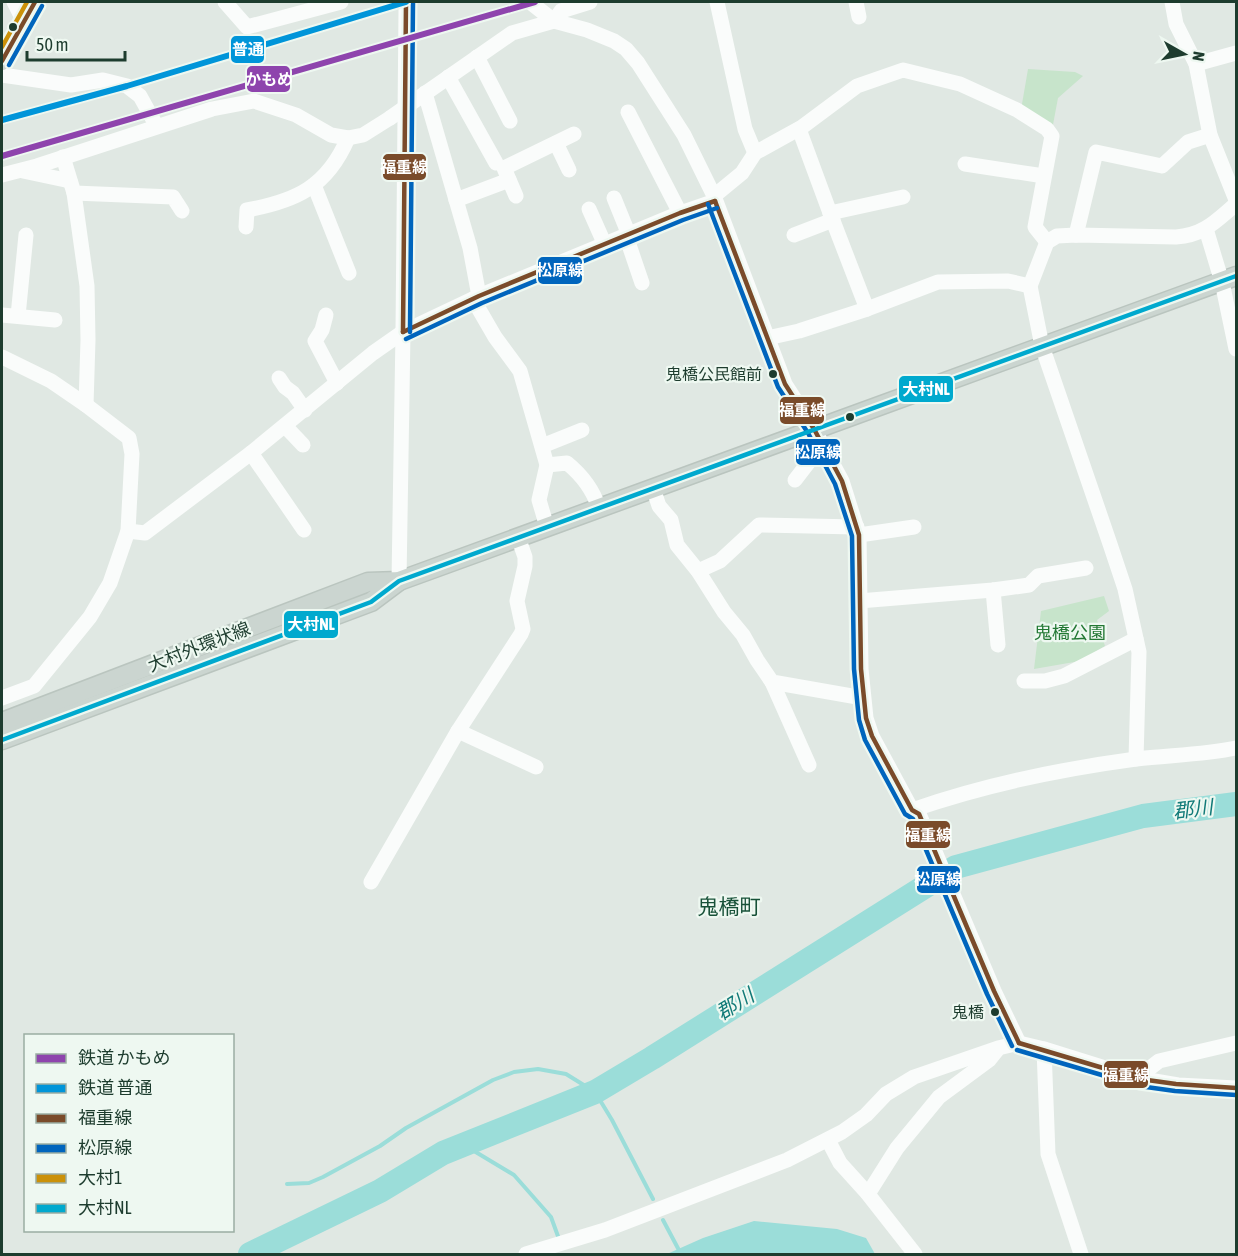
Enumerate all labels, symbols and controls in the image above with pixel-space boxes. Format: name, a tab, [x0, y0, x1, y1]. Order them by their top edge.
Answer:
unlabelled marker	[7, 21, 19, 33]
scale bar	[27, 24, 124, 62]
north arrow	[1154, 24, 1214, 84]
text: 50 m	[36, 34, 68, 55]
line badge: 普通	[230, 35, 265, 64]
text: 普通	[232, 40, 264, 58]
text: N	[1189, 50, 1208, 62]
line badge: かもめ	[246, 65, 291, 93]
text: かもめ	[245, 70, 293, 88]
line badge: 福重線	[382, 153, 427, 181]
text: 福重線	[380, 158, 428, 176]
line badge: 松原線	[537, 256, 583, 285]
text: 松原線	[536, 261, 584, 279]
place label: 鬼橋公民館前	[666, 365, 762, 383]
marker: 鬼橋公民館前	[767, 368, 779, 380]
line badge: 大村NL	[898, 375, 954, 403]
text: 大村NL	[902, 380, 951, 398]
line badge: 福重線	[779, 396, 825, 425]
text: 福重線	[778, 401, 826, 419]
unlabelled marker	[844, 411, 856, 423]
line badge: 松原線	[795, 438, 841, 466]
text: 松原線	[794, 443, 842, 461]
line badge: 大村NL	[283, 610, 339, 639]
text: 大村NL	[287, 615, 336, 633]
street label: 大村外環状線	[145, 617, 253, 676]
park label: 鬼橋公園	[1034, 622, 1106, 643]
water label: 郡川	[1172, 794, 1216, 822]
line badge: 福重線	[905, 820, 951, 849]
text: 福重線	[904, 826, 952, 844]
line badge: 松原線	[916, 865, 961, 894]
text: 松原線	[914, 870, 962, 888]
district label: 鬼橋町	[698, 894, 761, 918]
water label: 郡川	[712, 982, 759, 1024]
place label: 鬼橋	[952, 1003, 984, 1021]
marker: 鬼橋	[989, 1006, 1001, 1018]
legend	[24, 1034, 234, 1232]
text: 鉄道 かもめ	[78, 1047, 170, 1068]
line badge: 福重線	[1103, 1060, 1149, 1089]
text: 福重線	[1102, 1066, 1150, 1084]
text: 鉄道 普通	[78, 1077, 152, 1098]
text: 福重線	[78, 1107, 132, 1128]
text: 松原線	[78, 1137, 132, 1158]
text: 大村1	[78, 1167, 122, 1188]
text: 大村NL	[78, 1197, 132, 1218]

